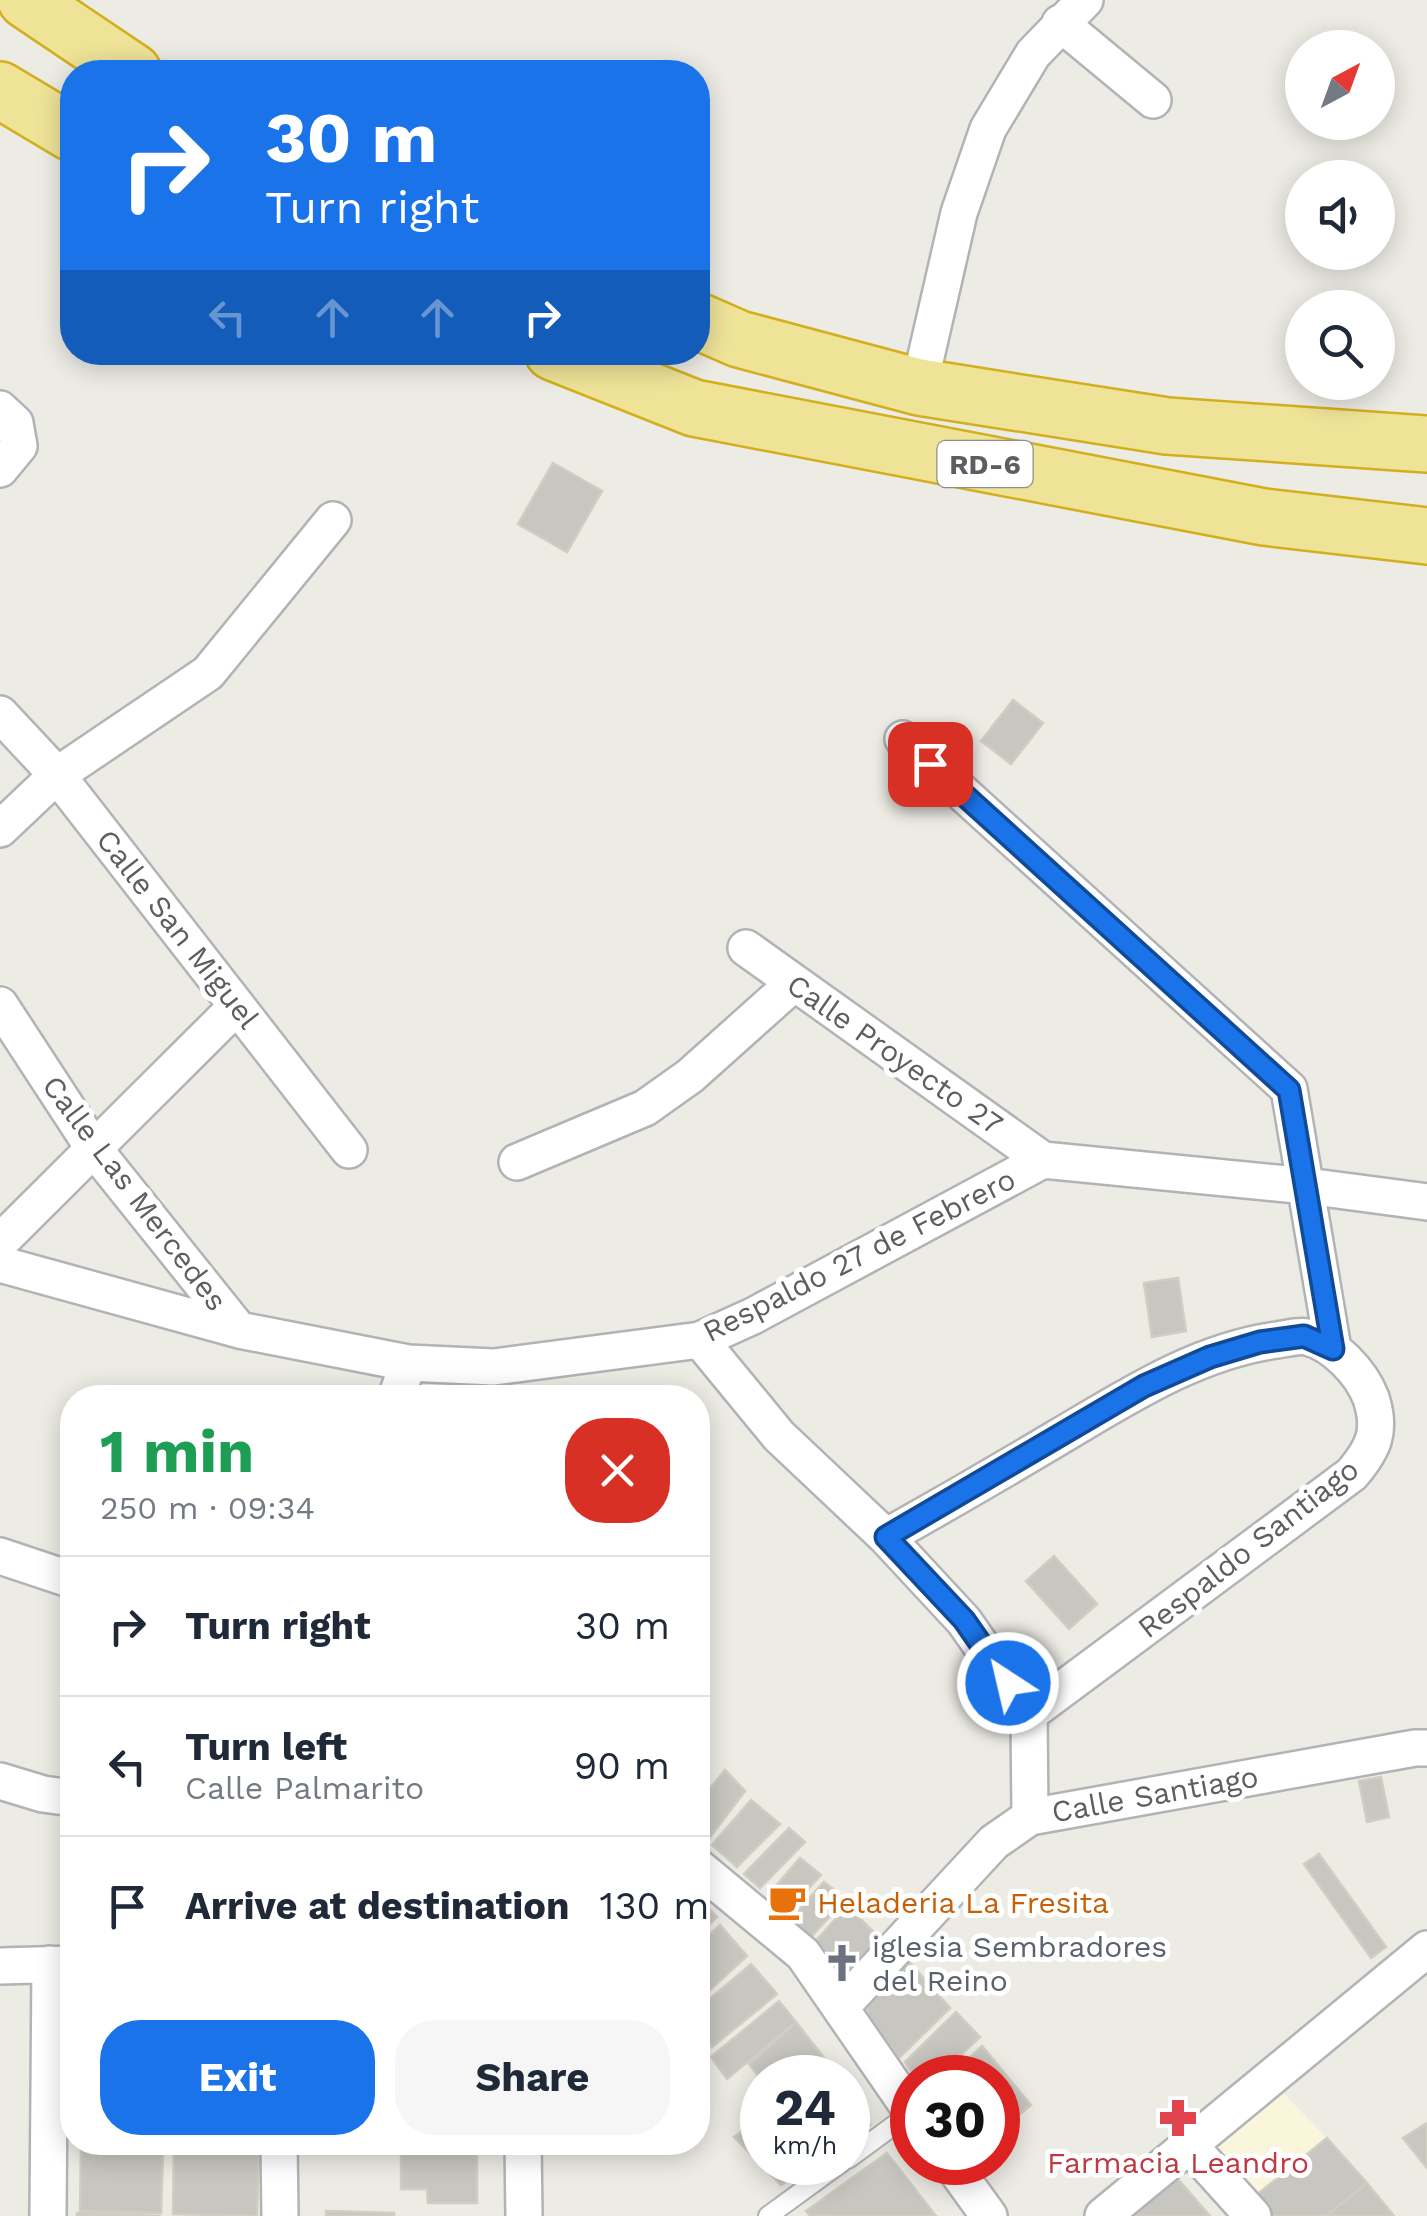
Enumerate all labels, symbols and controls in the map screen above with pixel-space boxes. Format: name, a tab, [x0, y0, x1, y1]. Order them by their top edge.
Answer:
north arrow	[1285, 30, 1395, 140]
map controls	[1285, 30, 1395, 400]
text: 30 m	[265, 97, 437, 179]
icon: right	[100, 100, 230, 230]
button: sound	[1285, 160, 1395, 270]
text: Turn right	[265, 181, 479, 234]
icon: left	[200, 290, 255, 345]
icon: ahead	[305, 290, 360, 345]
icon: ahead	[410, 290, 465, 345]
icon: right	[515, 290, 570, 345]
button: search	[1285, 290, 1395, 400]
road number: RD-6	[938, 441, 1032, 487]
pin	[888, 722, 973, 807]
icon: arrive	[903, 737, 958, 792]
street label: Calle San Miguel	[89, 823, 267, 1035]
street label: Calle Proyecto 27	[780, 966, 1010, 1142]
street label: Calle Las Mercedes	[35, 1069, 235, 1317]
street label: Respaldo 27 de Febrero	[697, 1161, 1021, 1349]
text: 1 min	[100, 1416, 254, 1487]
button: close	[565, 1418, 670, 1523]
street label: Respaldo Santiago	[1131, 1451, 1365, 1645]
text: 250 m · 09:34	[100, 1489, 315, 1527]
icon: right	[100, 1599, 155, 1654]
text: Turn right	[185, 1604, 371, 1648]
text: 30 m	[575, 1604, 670, 1648]
position arrow	[956, 1631, 1060, 1735]
text: Turn left	[185, 1725, 347, 1769]
icon: left	[100, 1739, 155, 1794]
text: 90 m	[574, 1744, 670, 1788]
street label: Calle Santiago	[1049, 1759, 1261, 1829]
text: Calle Palmarito	[185, 1769, 424, 1807]
icon: arrive	[100, 1879, 155, 1934]
cafe icon: Heladeria La Fresita	[766, 1881, 808, 1923]
text: Arrive at destination	[185, 1884, 570, 1928]
text: 130 m	[600, 1884, 709, 1928]
place label: Heladeria La Fresita	[817, 1885, 1109, 1920]
place label: iglesia Sembradores del Reino	[872, 1929, 1167, 1998]
church icon: iglesia Sembradores del Reino	[821, 1942, 863, 1984]
button: Exit	[100, 2020, 375, 2135]
button: Share	[395, 2020, 670, 2135]
speed limit sign: 30	[890, 2055, 1020, 2185]
text: 24	[774, 2078, 836, 2137]
pharmacy icon: Farmacia Leandro	[1157, 2097, 1199, 2139]
text: km/h	[773, 2131, 837, 2160]
place label: Farmacia Leandro	[1047, 2145, 1309, 2180]

